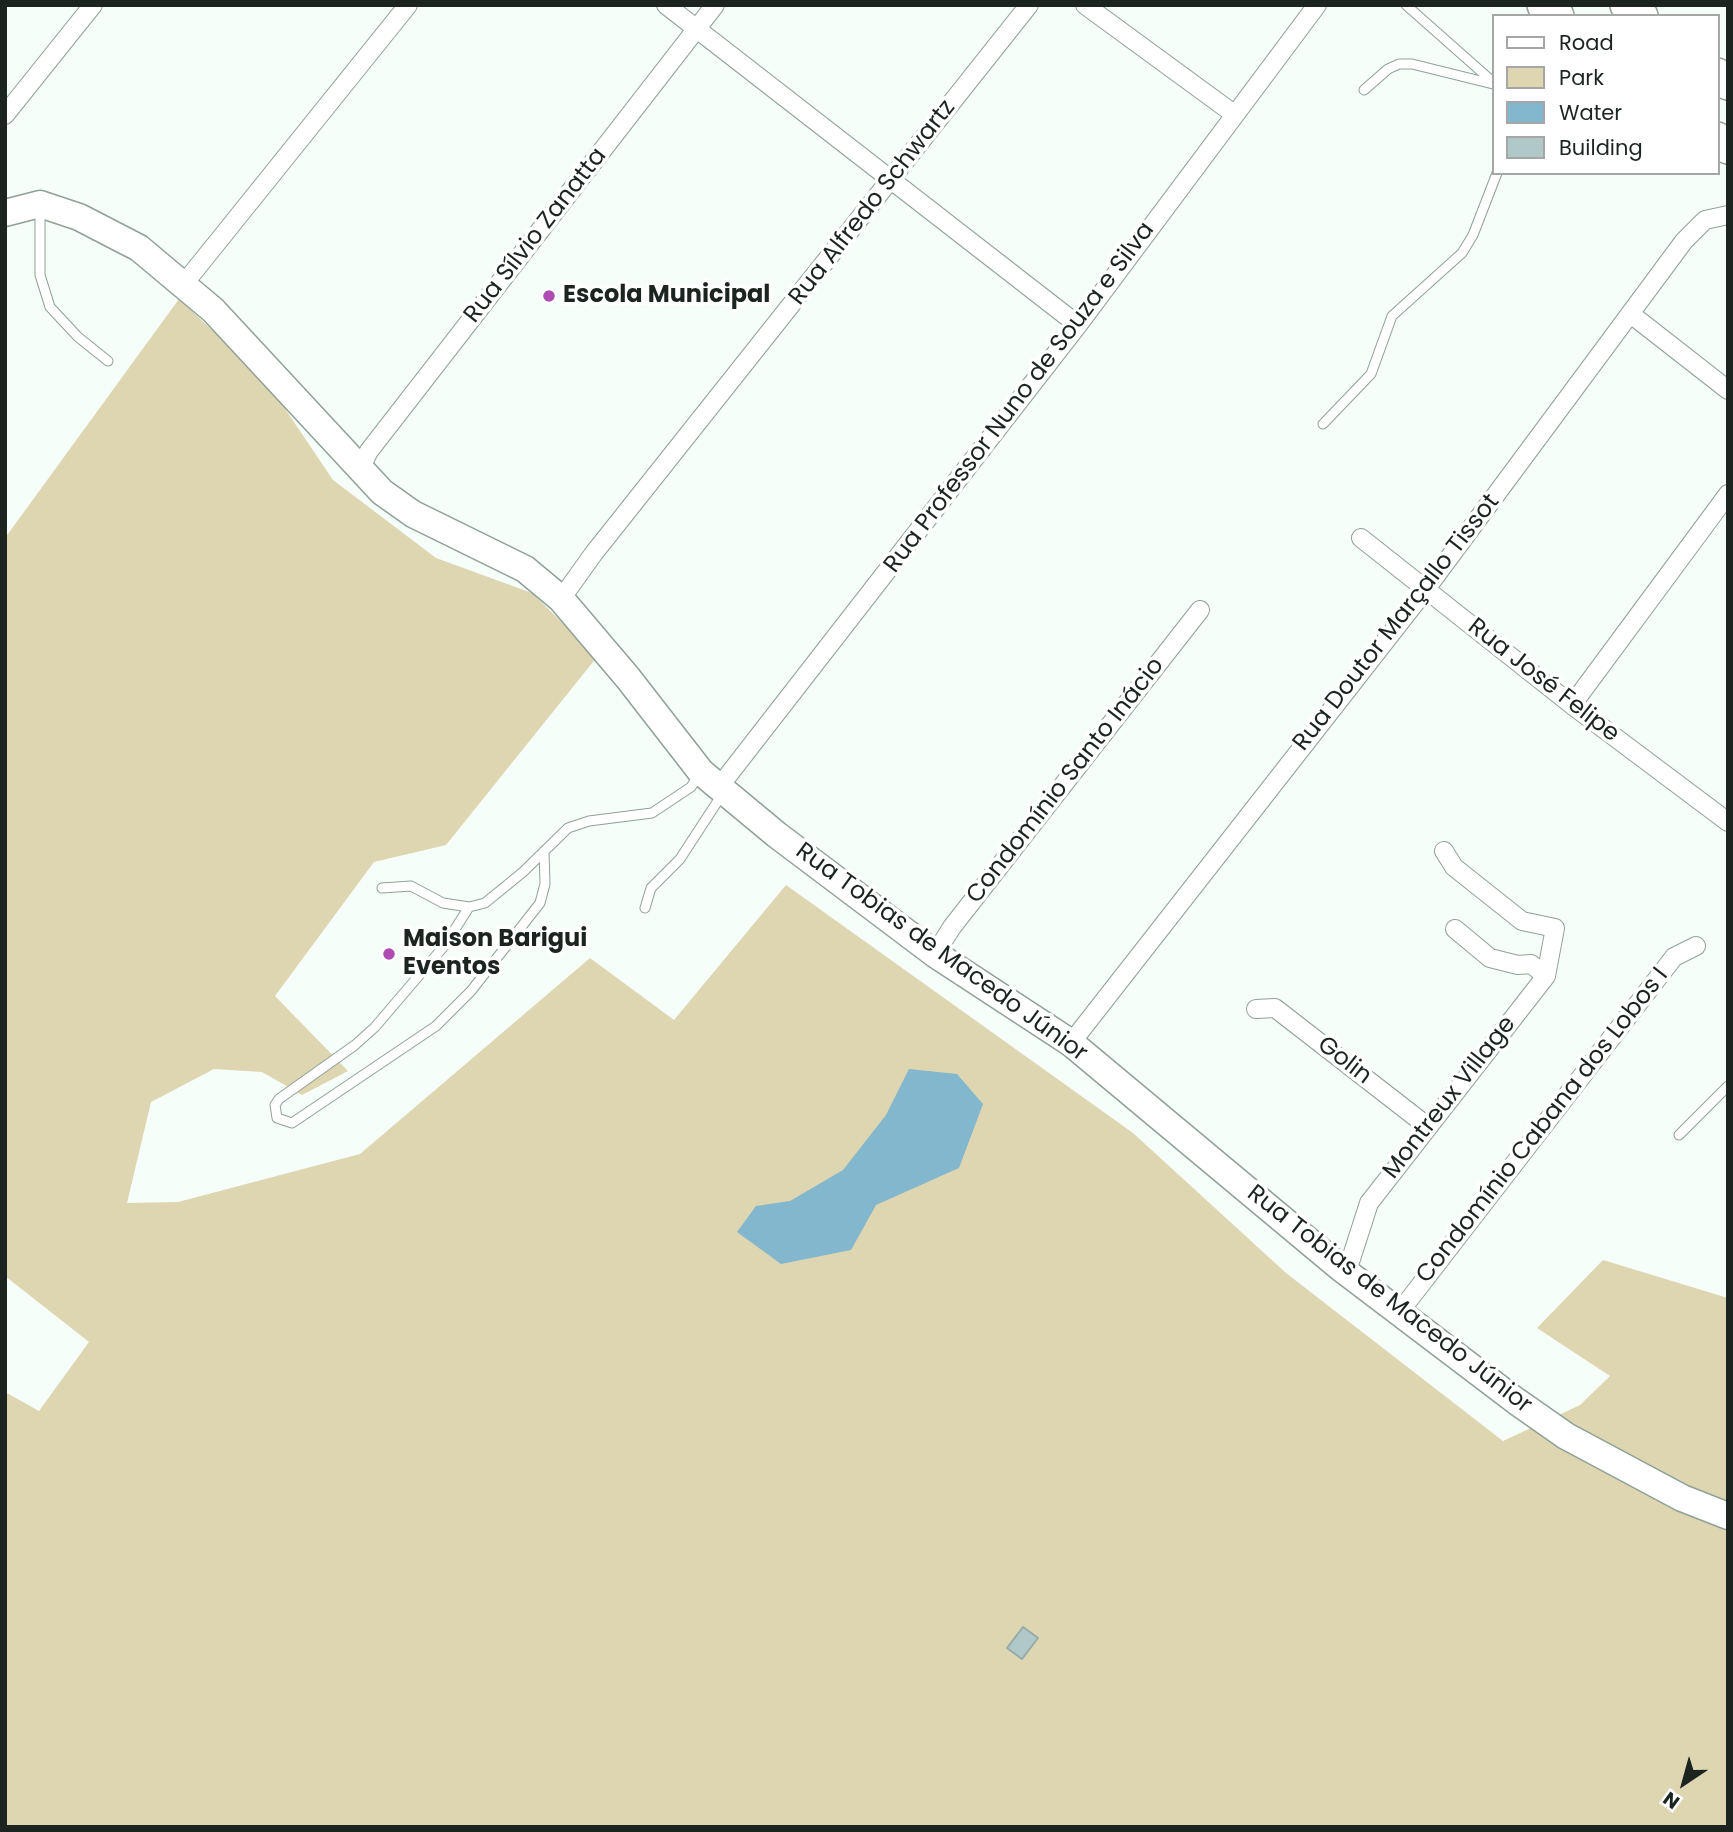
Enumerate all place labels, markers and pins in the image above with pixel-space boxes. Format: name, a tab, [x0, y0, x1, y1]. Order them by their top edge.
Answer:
place label: Escola Municipal	[563, 282, 770, 310]
marker: Escola Municipal	[541, 288, 557, 304]
place label: Maison Barigui Eventos	[403, 926, 587, 982]
marker: Maison Barigui Eventos	[381, 946, 397, 962]

